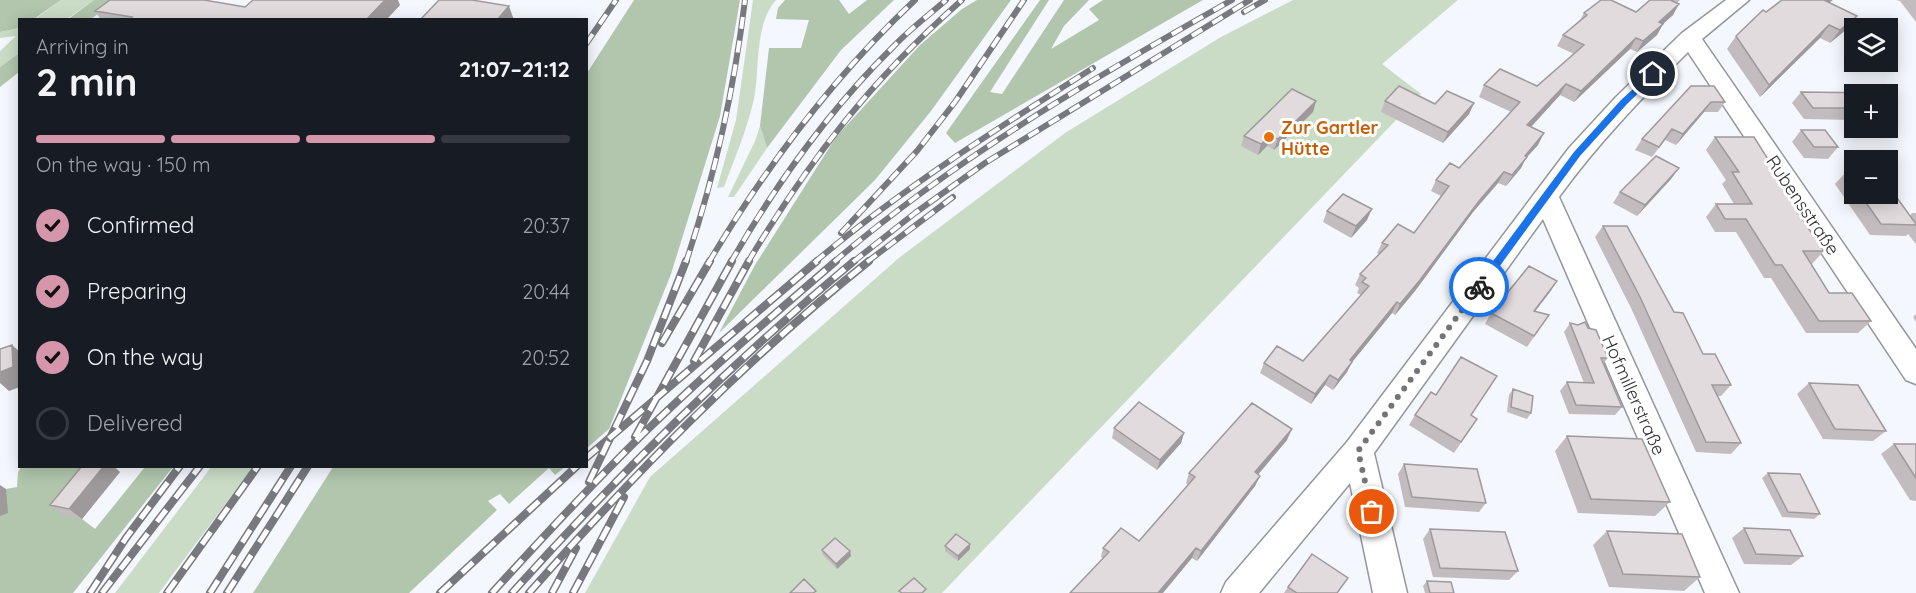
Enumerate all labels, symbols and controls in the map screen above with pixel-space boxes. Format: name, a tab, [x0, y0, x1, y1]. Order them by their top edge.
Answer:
map controls	[1844, 18, 1898, 204]
button: layers	[1844, 18, 1898, 72]
text: Arriving in	[36, 34, 129, 59]
pin	[1627, 48, 1678, 99]
text: 21:07–21:12	[459, 55, 570, 83]
text: 2 min	[36, 57, 138, 106]
icon: home	[1636, 57, 1669, 90]
button: +	[1844, 84, 1898, 138]
place label: Zur Gartler Hütte	[1281, 116, 1379, 160]
marker: Zur Gartler Hütte	[1262, 130, 1276, 144]
button: −	[1844, 150, 1898, 204]
street label: Rubensstraße	[1761, 151, 1845, 259]
text: On the way · 150 m	[36, 152, 211, 177]
icon: check	[36, 209, 69, 242]
text: Confirmed	[87, 211, 194, 239]
text: 20:37	[523, 213, 570, 238]
courier	[1449, 257, 1509, 317]
icon: bike	[1463, 271, 1496, 304]
icon: check	[36, 275, 69, 308]
text: Preparing	[87, 277, 187, 305]
text: 20:44	[522, 279, 570, 304]
street label: Hofmillerstraße	[1597, 331, 1671, 459]
icon: check	[36, 341, 69, 374]
text: On the way	[87, 343, 203, 371]
text: 20:52	[521, 345, 570, 370]
text: Delivered	[87, 409, 183, 437]
pin	[1346, 486, 1397, 537]
icon: bag	[1355, 495, 1388, 528]

